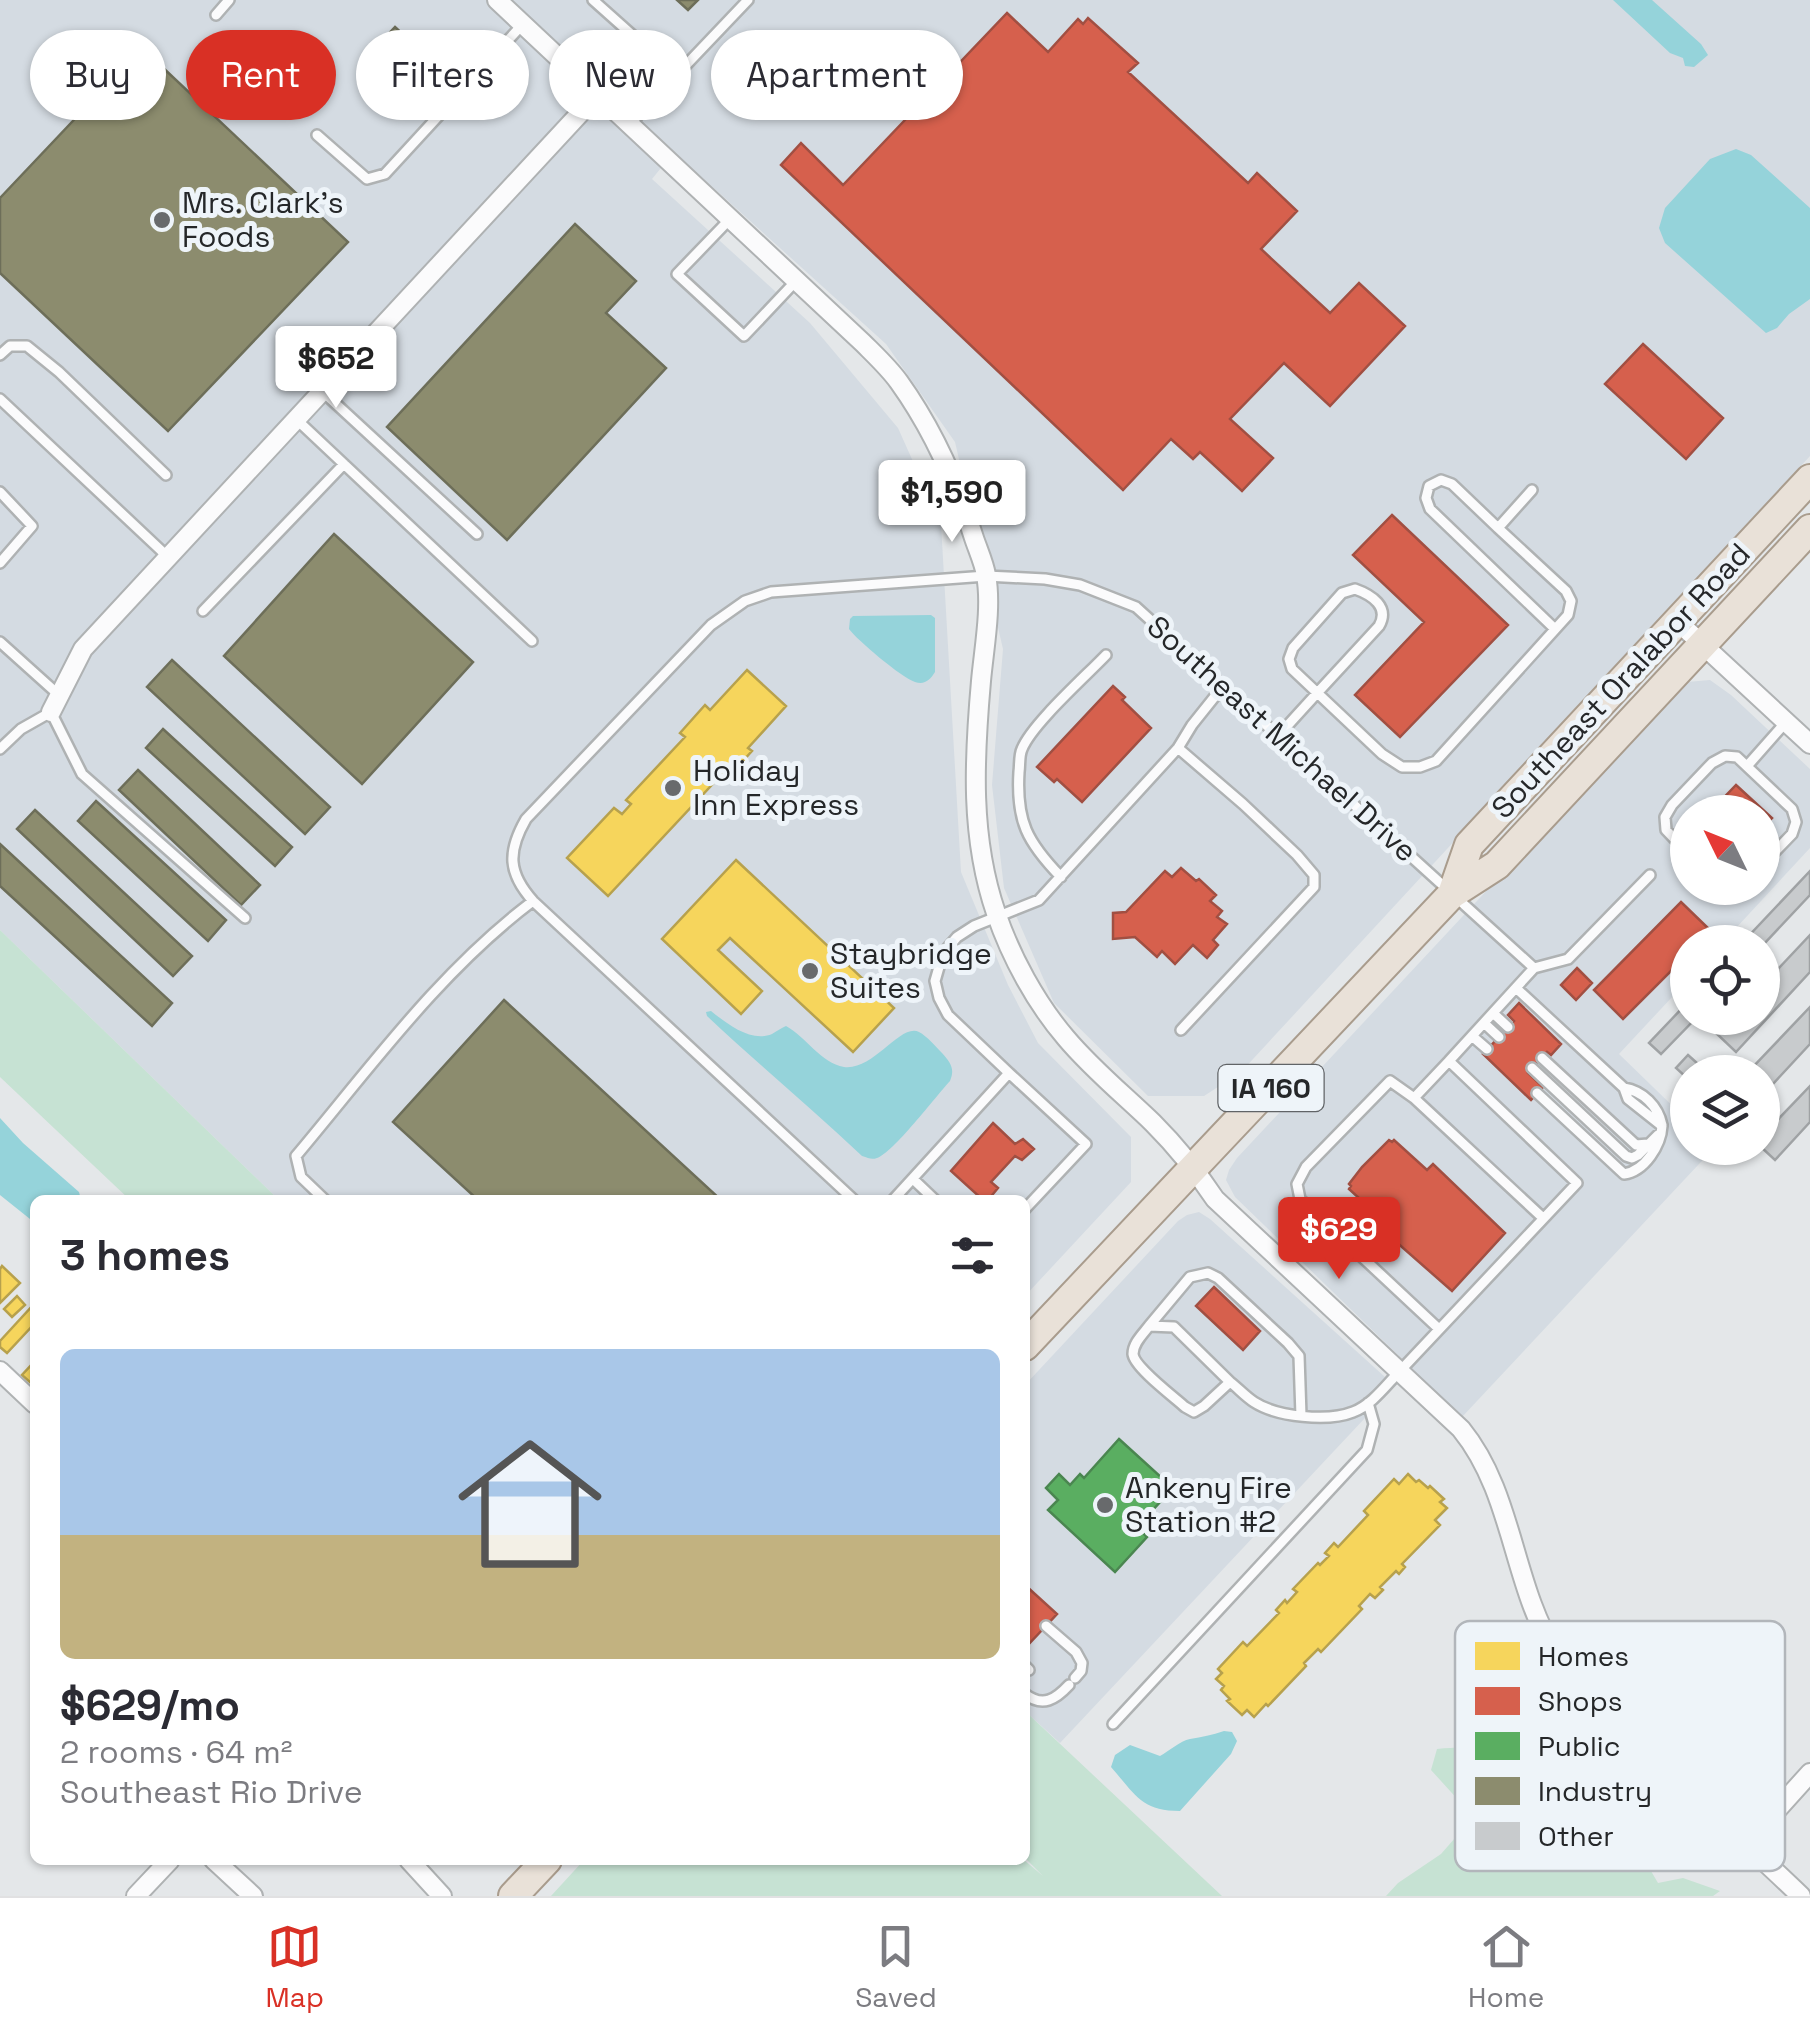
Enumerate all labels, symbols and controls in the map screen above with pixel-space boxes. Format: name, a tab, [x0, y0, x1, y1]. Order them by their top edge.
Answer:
chip: Buy	[30, 30, 166, 120]
chip: Rent	[186, 30, 336, 120]
chip: Filters	[356, 30, 529, 120]
chip: New	[549, 30, 691, 120]
chip: Apartment	[711, 30, 963, 120]
place label: Mrs. Clark's Foods	[182, 183, 344, 256]
marker: Mrs. Clark's Foods	[151, 209, 173, 231]
pin: $652	[277, 326, 395, 411]
text: $652	[297, 338, 375, 378]
pin: $1,590	[871, 460, 1033, 545]
text: $1,590	[901, 472, 1003, 512]
street label: Southeast Oralabor Road	[1483, 535, 1759, 827]
street label: Southeast Michael Drive	[1139, 607, 1426, 870]
place label: Holiday Inn Express	[693, 751, 859, 824]
marker: Holiday Inn Express	[662, 777, 684, 799]
north arrow	[1670, 795, 1780, 905]
map controls	[1670, 795, 1780, 1165]
button: locate	[1670, 925, 1780, 1035]
place label: Staybridge Suites	[830, 934, 992, 1007]
marker: Staybridge Suites	[799, 960, 821, 982]
button: layers	[1670, 1055, 1780, 1165]
road number: IA 160	[1218, 1065, 1324, 1111]
pin: $629	[1280, 1197, 1398, 1282]
text: $629	[1300, 1209, 1378, 1249]
icon: filters	[945, 1228, 1000, 1283]
text: 3 homes	[60, 1229, 230, 1282]
icon: home	[440, 1414, 620, 1594]
place label: Ankeny Fire Station #2	[1125, 1468, 1292, 1541]
marker: Ankeny Fire Station #2	[1094, 1494, 1116, 1516]
legend	[1455, 1621, 1785, 1871]
text: Homes	[1538, 1638, 1629, 1674]
text: $629/mo	[60, 1679, 240, 1732]
text: Shops	[1538, 1683, 1622, 1719]
text: Public	[1538, 1728, 1620, 1764]
text: 2 rooms · 64 m²	[60, 1732, 292, 1772]
text: Southeast Rio Drive	[60, 1772, 363, 1812]
text: Industry	[1538, 1773, 1652, 1809]
text: Other	[1538, 1818, 1614, 1854]
tab: Map	[266, 1919, 324, 2015]
tab: Saved	[855, 1919, 937, 2015]
tab: Home	[1468, 1919, 1544, 2015]

